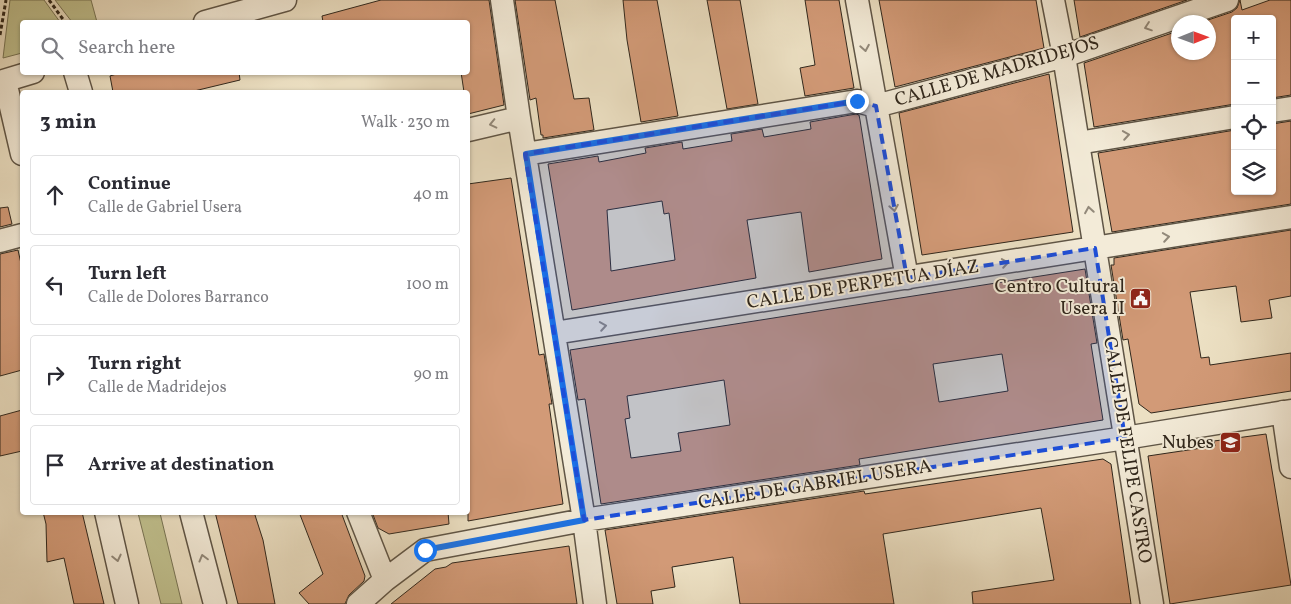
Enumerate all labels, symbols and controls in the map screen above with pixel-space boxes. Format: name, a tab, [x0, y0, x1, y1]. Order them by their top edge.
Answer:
north arrow	[1171, 15, 1216, 60]
map controls	[1231, 15, 1276, 195]
button: +	[1231, 15, 1276, 60]
search box	[20, 20, 470, 75]
one-way arrow	[1144, 21, 1153, 31]
street label: CALLE DE MADRIDEJOS	[892, 30, 1102, 114]
icon: search	[38, 34, 66, 62]
text: Search here	[78, 35, 175, 61]
one-way arrow	[860, 44, 870, 52]
button: −	[1231, 60, 1276, 105]
route end	[846, 90, 869, 113]
button: locate	[1231, 105, 1276, 150]
text: 3 min	[40, 108, 96, 137]
text: Walk · 230 m	[361, 112, 450, 134]
one-way arrow	[489, 118, 498, 129]
one-way arrow	[1123, 130, 1131, 141]
button: layers	[1231, 150, 1276, 195]
text: Continue	[88, 171, 171, 197]
icon: ahead	[41, 181, 69, 209]
text: 40 m	[413, 184, 449, 206]
text: Calle de Gabriel Usera	[88, 197, 242, 219]
one-way arrow	[889, 204, 899, 212]
one-way arrow	[1084, 206, 1094, 215]
one-way arrow	[1162, 232, 1170, 243]
street label: CALLE DE PERPETUA DÍAZ	[745, 254, 981, 316]
one-way arrow	[1001, 258, 1009, 268]
text: Turn left	[88, 261, 167, 287]
icon: left	[41, 271, 69, 299]
text: 100 m	[406, 274, 449, 296]
place label: Centro Cultural Usera II	[994, 274, 1125, 322]
public building icon: Centro Cultural Usera II	[1129, 286, 1153, 310]
text: Calle de Dolores Barranco	[88, 287, 269, 309]
one-way arrow	[599, 321, 607, 332]
street label: CALLE DE FELIPE CASTRO	[1096, 335, 1158, 565]
text: Turn right	[88, 351, 181, 377]
icon: right	[41, 361, 69, 389]
text: 90 m	[413, 364, 449, 386]
text: Calle de Madridejos	[88, 377, 226, 399]
place label: Nubes	[1162, 430, 1214, 456]
school or university icon: Nubes	[1218, 431, 1242, 455]
icon: arrive	[41, 451, 69, 479]
text: Arrive at destination	[88, 452, 274, 478]
street label: CALLE DE GABRIEL USERA	[696, 454, 934, 516]
route start	[414, 539, 437, 562]
one-way arrow	[111, 554, 122, 563]
one-way arrow	[199, 555, 209, 563]

